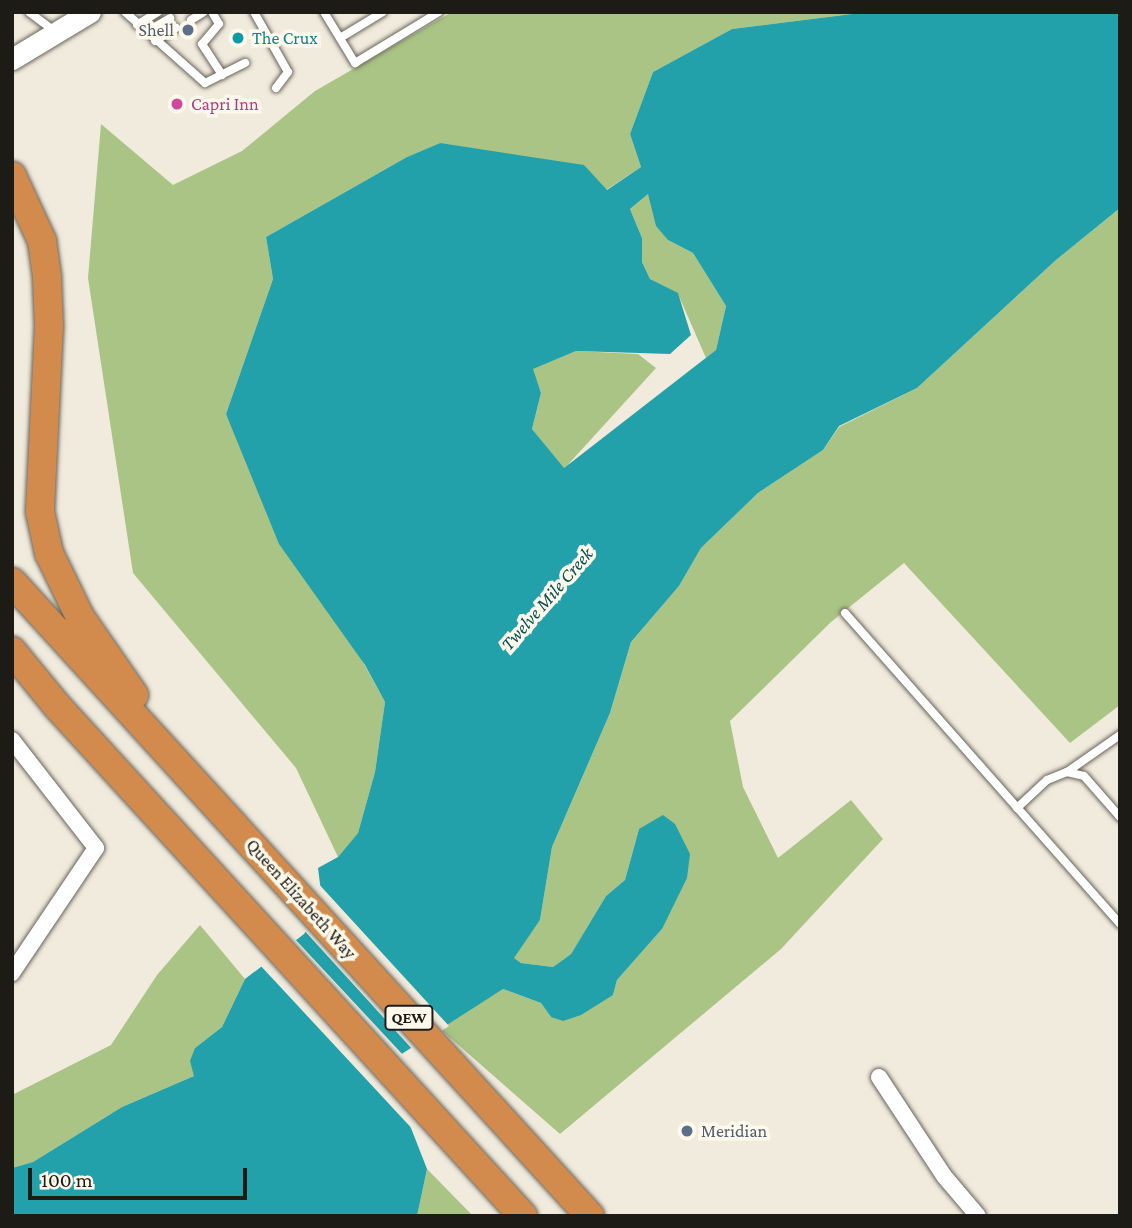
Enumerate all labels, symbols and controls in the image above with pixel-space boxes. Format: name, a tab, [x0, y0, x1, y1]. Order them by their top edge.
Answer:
place label: Shell	[139, 19, 174, 41]
marker: Shell	[180, 22, 196, 38]
place label: The Crux	[252, 27, 318, 49]
marker: The Crux	[230, 30, 246, 46]
place label: Capri Inn	[191, 93, 259, 115]
marker: Capri Inn	[169, 96, 185, 112]
water label: Twelve Mile Creek	[496, 543, 598, 655]
street label: Queen Elizabeth Way	[241, 835, 361, 963]
road number: QEW	[383, 1006, 435, 1030]
place label: Meridian	[701, 1120, 767, 1142]
marker: Meridian	[679, 1123, 695, 1139]
scale bar	[32, 1154, 250, 1198]
text: 100 m	[41, 1168, 93, 1192]

